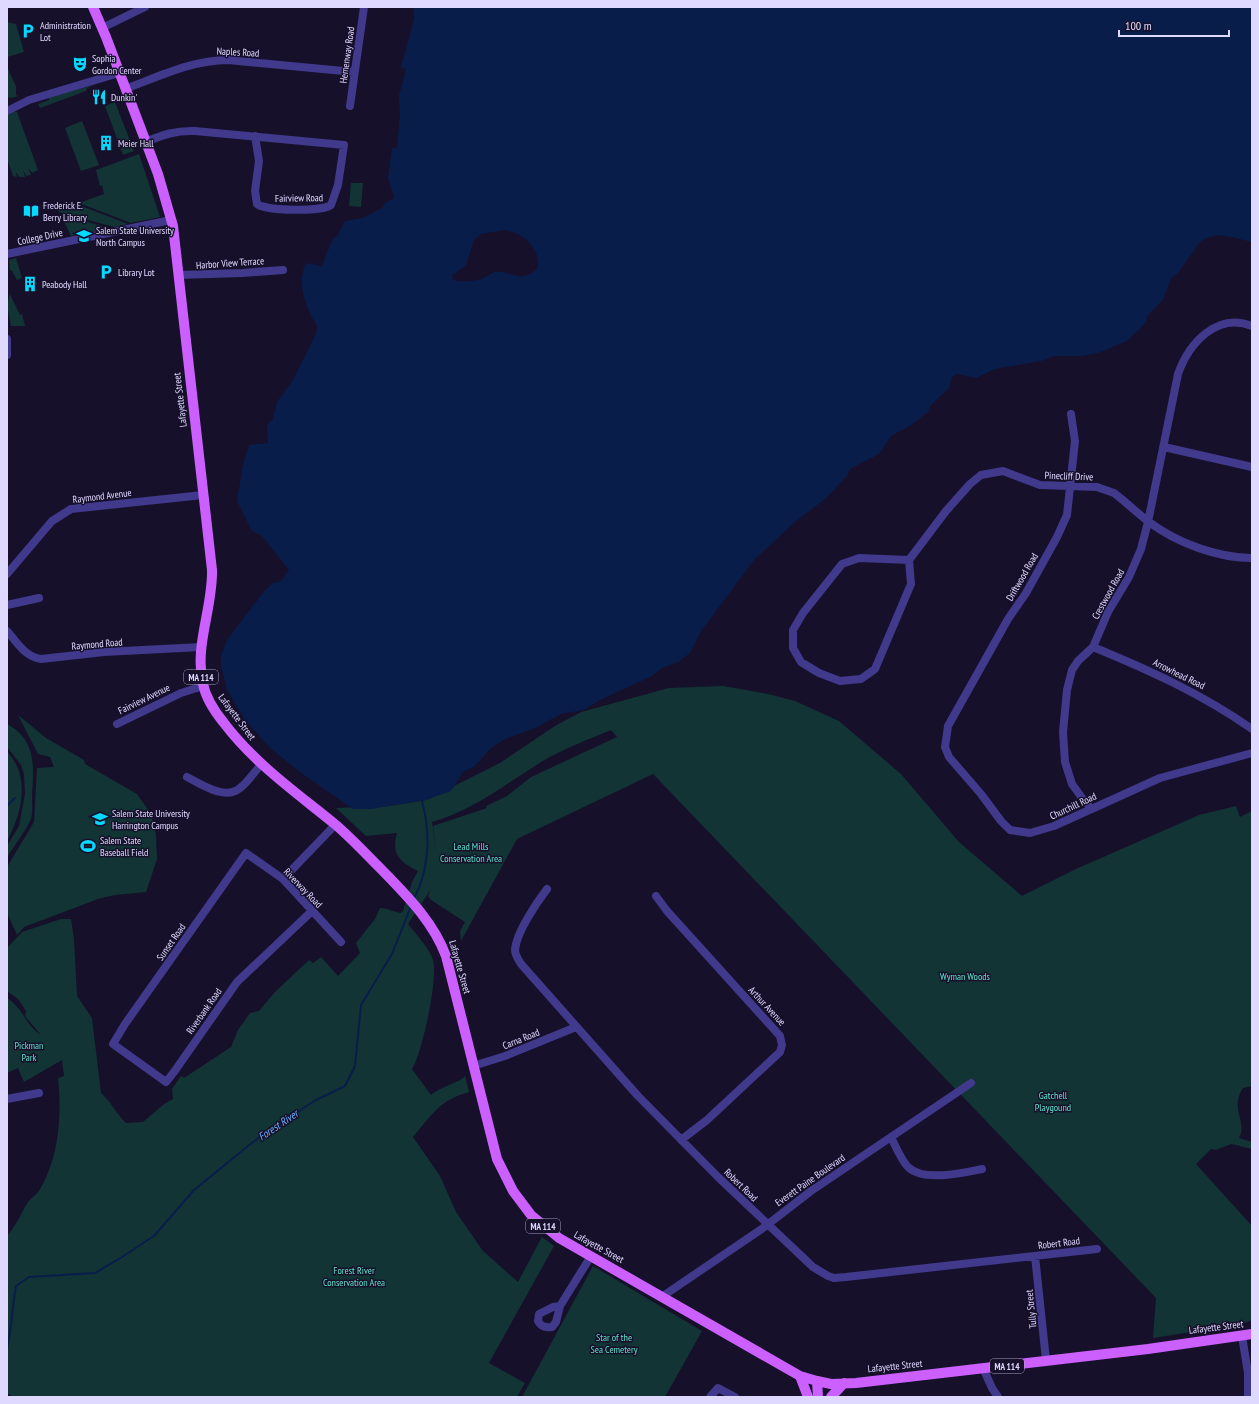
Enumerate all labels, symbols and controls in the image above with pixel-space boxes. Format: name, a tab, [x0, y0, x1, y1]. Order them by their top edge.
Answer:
scale bar	[1119, 12, 1229, 38]
text: 100 m	[1125, 18, 1152, 33]
place label: Administration Lot	[40, 19, 91, 44]
parking icon: Administration Lot	[19, 22, 37, 40]
street label: Hemenway Road	[337, 26, 357, 84]
street label: Naples Road	[216, 44, 260, 60]
place label: Sophia Gordon Center	[92, 52, 142, 77]
theatre icon: Sophia Gordon Center	[71, 55, 89, 73]
restaurant icon: Dunkin'	[90, 88, 108, 106]
place label: Dunkin'	[111, 91, 137, 104]
building icon: Meier Hall	[97, 134, 115, 152]
place label: Meier Hall	[118, 137, 154, 150]
street label: Fairview Road	[275, 191, 323, 205]
place label: Frederick E. Berry Library	[43, 199, 87, 224]
library icon: Frederick E. Berry Library	[22, 202, 40, 220]
place label: Salem State University North Campus	[96, 224, 174, 249]
street label: College Drive	[16, 226, 64, 248]
school or university icon: Salem State University North Campus	[75, 227, 93, 245]
street label: Harbor View Terrace	[195, 254, 265, 272]
parking icon: Library Lot	[97, 263, 115, 281]
place label: Library Lot	[118, 266, 155, 279]
building icon: Peabody Hall	[21, 275, 39, 293]
place label: Peabody Hall	[42, 278, 88, 291]
street label: Lafayette Street	[170, 372, 190, 428]
street label: Pinecliff Drive	[1044, 469, 1094, 483]
street label: Raymond Avenue	[72, 486, 132, 506]
street label: Driftwood Road	[1003, 551, 1041, 603]
street label: Crestwood Road	[1089, 567, 1127, 621]
street label: Raymond Road	[71, 635, 123, 653]
street label: Arrowhead Road	[1151, 656, 1207, 692]
road number: MA 114	[184, 670, 218, 684]
street label: Fairview Avenue	[116, 681, 172, 717]
street label: Lafayette Street	[215, 691, 259, 743]
street label: Churchill Road	[1048, 790, 1098, 822]
place label: Salem State University Harrington Campus	[112, 807, 190, 832]
school or university icon: Salem State University Harrington Campus	[91, 810, 109, 828]
place label: Salem State Baseball Field	[100, 834, 148, 859]
sports icon: Salem State Baseball Field	[79, 837, 97, 855]
park label: Lead Mills Conservation Area	[440, 840, 502, 865]
street label: Riverway Road	[281, 865, 325, 911]
street label: Sunset Road	[154, 921, 188, 963]
street label: Lafayette Street	[446, 939, 474, 995]
park label: Wyman Woods	[940, 970, 991, 983]
street label: Arthur Avenue	[746, 984, 788, 1028]
street label: Riverbank Road	[183, 985, 225, 1037]
street label: Carna Road	[501, 1026, 541, 1052]
park label: Pickman Park	[14, 1039, 44, 1064]
park label: Gatchell Playgound	[1035, 1089, 1071, 1114]
water label: Forest River	[255, 1105, 302, 1144]
street label: Everett Paine Boulevard	[773, 1151, 847, 1209]
street label: Robert Road	[721, 1166, 761, 1204]
road number: MA 114	[526, 1219, 560, 1233]
street label: Lafayette Street	[572, 1228, 626, 1266]
street label: Robert Road	[1037, 1234, 1081, 1252]
park label: Forest River Conservation Area	[323, 1264, 385, 1289]
street label: Tully Street	[1022, 1289, 1039, 1329]
street label: Lafayette Street	[1188, 1317, 1244, 1337]
park label: Star of the Sea Cemetery	[591, 1331, 638, 1356]
street label: Lafayette Street	[867, 1357, 923, 1375]
road number: MA 114	[990, 1359, 1024, 1373]

